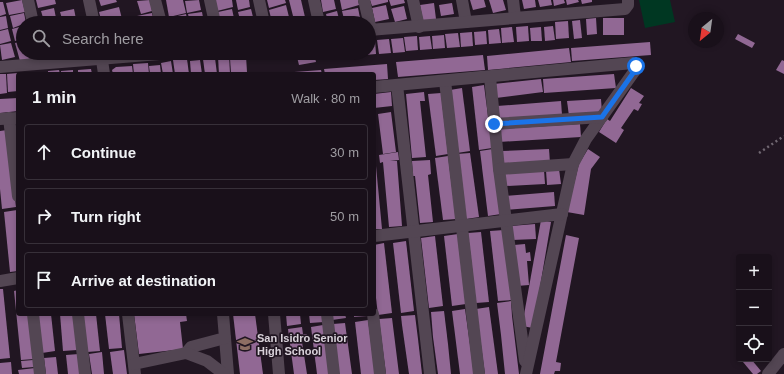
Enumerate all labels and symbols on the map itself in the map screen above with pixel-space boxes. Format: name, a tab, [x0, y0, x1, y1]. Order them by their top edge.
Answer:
north arrow	[688, 12, 724, 48]
route start	[627, 57, 645, 75]
route end	[485, 115, 503, 133]
place label: San Isidro Senior High School	[257, 332, 348, 357]
school or university icon: San Isidro Senior High School	[236, 335, 254, 353]

